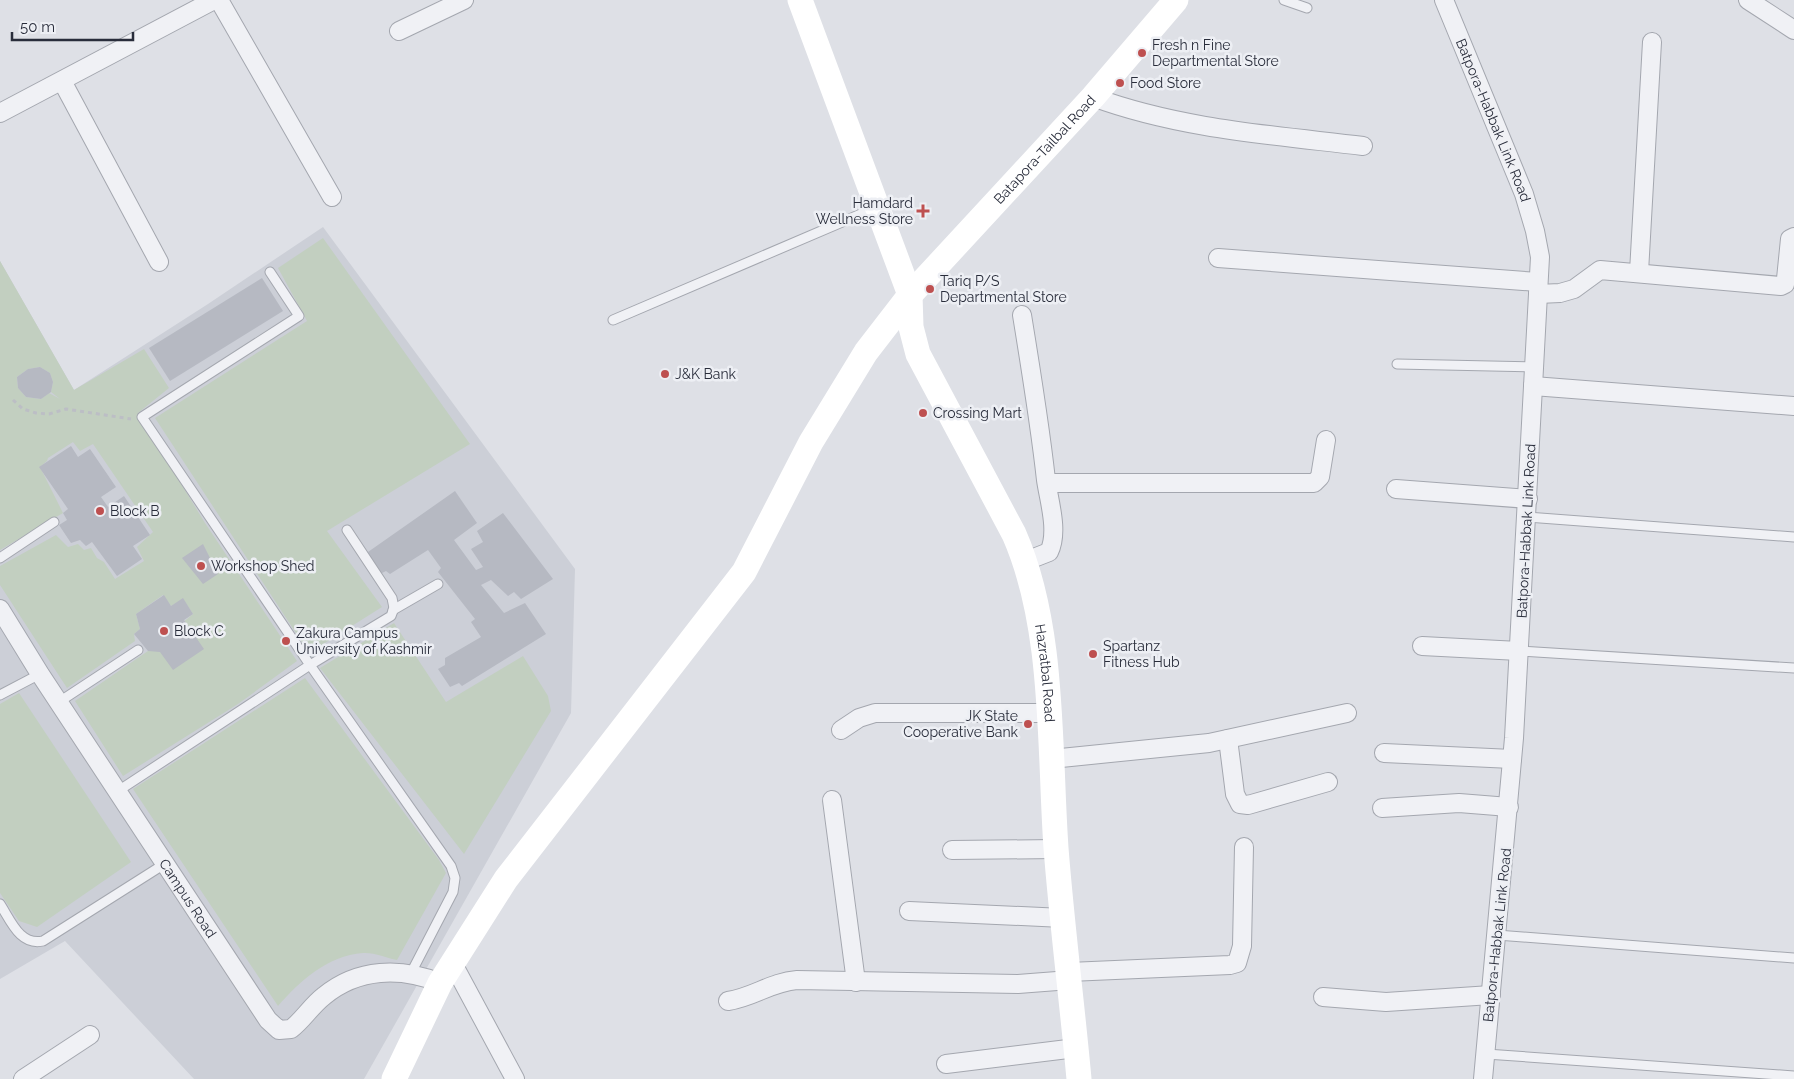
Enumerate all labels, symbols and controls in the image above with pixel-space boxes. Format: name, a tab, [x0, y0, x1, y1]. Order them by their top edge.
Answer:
scale bar	[12, 10, 134, 42]
text: 50 m	[20, 18, 55, 36]
street label: Batpora-Habbak Link Road	[1453, 36, 1534, 204]
place label: Fresh n Fine Departmental Store	[1152, 37, 1279, 69]
marker: Fresh n Fine Departmental Store	[1136, 47, 1148, 59]
place label: Food Store	[1130, 75, 1201, 91]
marker: Food Store	[1114, 77, 1126, 89]
street label: Batapora-Tailbal Road	[990, 92, 1099, 207]
place label: Hamdard Wellness Store	[816, 195, 913, 227]
marker: Hamdard Wellness Store	[917, 205, 929, 217]
place label: Tariq P/S Departmental Store	[940, 273, 1067, 305]
marker: Tariq P/S Departmental Store	[924, 283, 936, 295]
place label: J&K Bank	[675, 366, 737, 382]
marker: J&K Bank	[659, 368, 671, 380]
place label: Crossing Mart	[933, 405, 1022, 421]
marker: Crossing Mart	[917, 407, 929, 419]
street label: Batpora-Habbak Link Road	[1513, 443, 1539, 619]
place label: Block B	[110, 503, 159, 519]
marker: Block B	[94, 505, 106, 517]
place label: Workshop Shed	[211, 558, 314, 574]
marker: Workshop Shed	[195, 560, 207, 572]
place label: Block C	[174, 623, 224, 639]
street label: Hazratbal Road	[1032, 623, 1058, 723]
marker: Block C	[158, 625, 170, 637]
place label: Zakura Campus University of Kashmir	[296, 625, 432, 657]
marker: Zakura Campus University of Kashmir	[280, 635, 292, 647]
place label: Spartanz Fitness Hub	[1103, 638, 1180, 670]
marker: Spartanz Fitness Hub	[1087, 648, 1099, 660]
place label: JK State Cooperative Bank	[903, 708, 1019, 740]
marker: JK State Cooperative Bank	[1022, 718, 1034, 730]
street label: Batpora-Habbak Link Road	[1480, 847, 1514, 1023]
street label: Campus Road	[156, 856, 220, 941]

